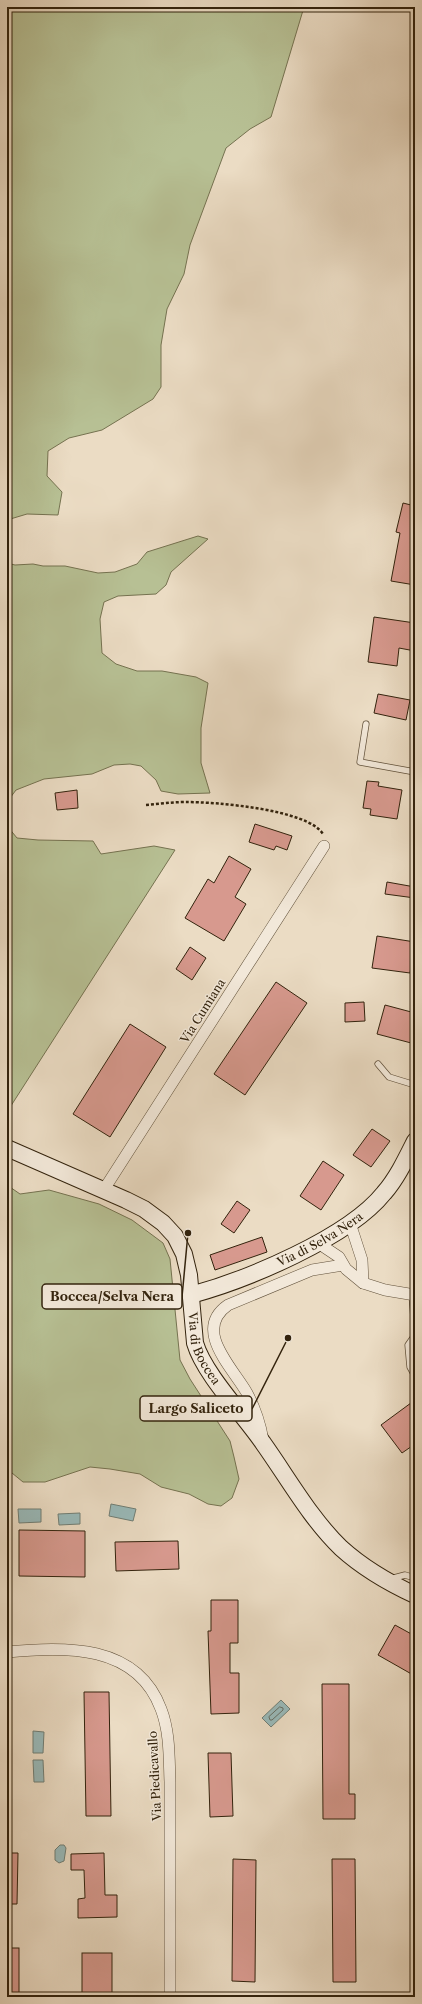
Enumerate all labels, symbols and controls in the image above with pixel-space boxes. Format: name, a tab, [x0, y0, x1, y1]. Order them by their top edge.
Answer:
street label: Via Cumiana	[176, 975, 229, 1047]
street label: Via di Selva Nera	[274, 1208, 366, 1270]
callout: Boccea/Selva Nera	[42, 1284, 182, 1309]
text: Boccea/Selva Nera	[50, 1288, 174, 1304]
street label: Via di Boccea	[185, 1310, 224, 1388]
callout: Largo Saliceto	[140, 1396, 252, 1421]
text: Largo Saliceto	[148, 1400, 244, 1416]
street label: Via Piedicavallo	[145, 1731, 164, 1822]

